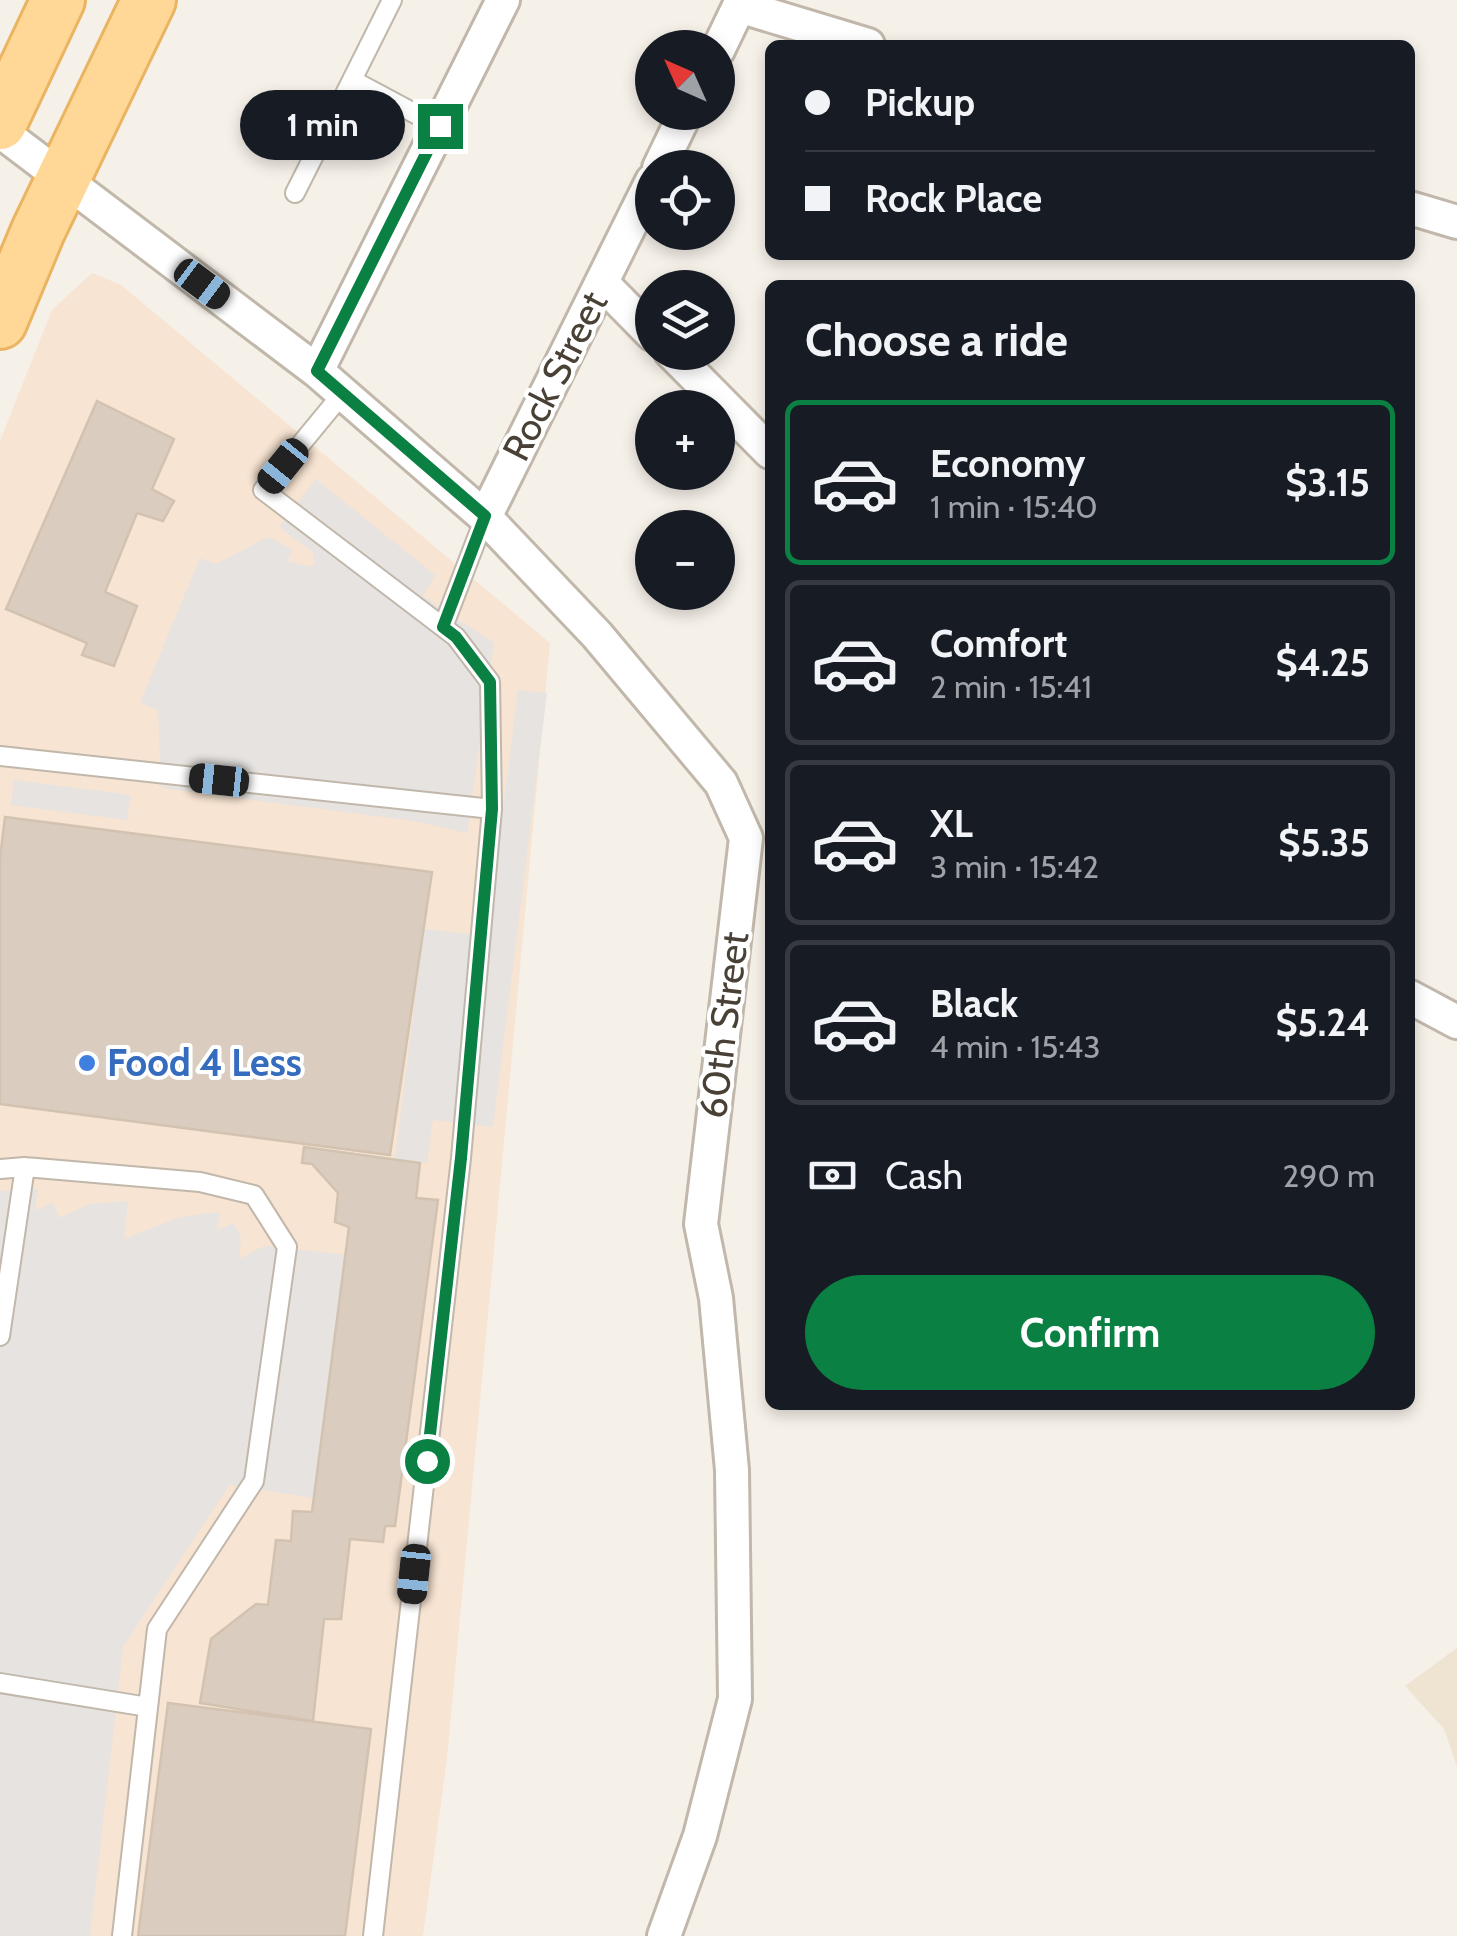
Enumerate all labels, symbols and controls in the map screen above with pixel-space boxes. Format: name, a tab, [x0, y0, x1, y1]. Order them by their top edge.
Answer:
north arrow	[635, 30, 735, 130]
map controls	[635, 30, 735, 610]
text: Pickup	[865, 79, 975, 126]
callout: 1 min	[240, 91, 405, 161]
route end	[418, 104, 463, 149]
text: 1 min	[286, 105, 359, 144]
button: locate	[635, 150, 735, 250]
text: Rock Place	[865, 175, 1042, 222]
car	[169, 254, 235, 314]
button: layers	[635, 270, 735, 370]
street label: Rock Street	[492, 283, 617, 468]
text: Choose a ride	[805, 313, 1068, 367]
button: +	[635, 390, 735, 490]
car	[252, 433, 314, 499]
icon: car	[810, 438, 900, 528]
text: Economy	[930, 440, 1085, 487]
text: $3.15	[1285, 459, 1370, 506]
text: 1 min · 15:40	[930, 487, 1098, 526]
button: −	[635, 510, 735, 610]
icon: car	[810, 618, 900, 708]
text: Comfort	[930, 620, 1067, 667]
text: $4.25	[1275, 639, 1370, 686]
text: 2 min · 15:41	[930, 667, 1092, 706]
car	[188, 762, 250, 798]
icon: car	[810, 798, 900, 888]
text: XL	[930, 800, 973, 847]
text: $5.35	[1278, 819, 1370, 866]
text: 3 min · 15:42	[930, 847, 1099, 886]
street label: 60th Street	[689, 929, 758, 1121]
icon: car	[810, 978, 900, 1068]
text: Black	[930, 980, 1018, 1027]
text: $5.24	[1275, 999, 1370, 1046]
text: 4 min · 15:43	[930, 1027, 1101, 1066]
place label: Food 4 Less	[107, 1039, 302, 1086]
marker: Food 4 Less	[76, 1052, 98, 1074]
icon: cash	[805, 1148, 860, 1203]
text: Cash	[885, 1152, 963, 1199]
text: 290 m	[1282, 1156, 1375, 1195]
button: Confirm	[805, 1275, 1375, 1390]
route start	[405, 1439, 450, 1484]
car	[396, 1543, 432, 1605]

